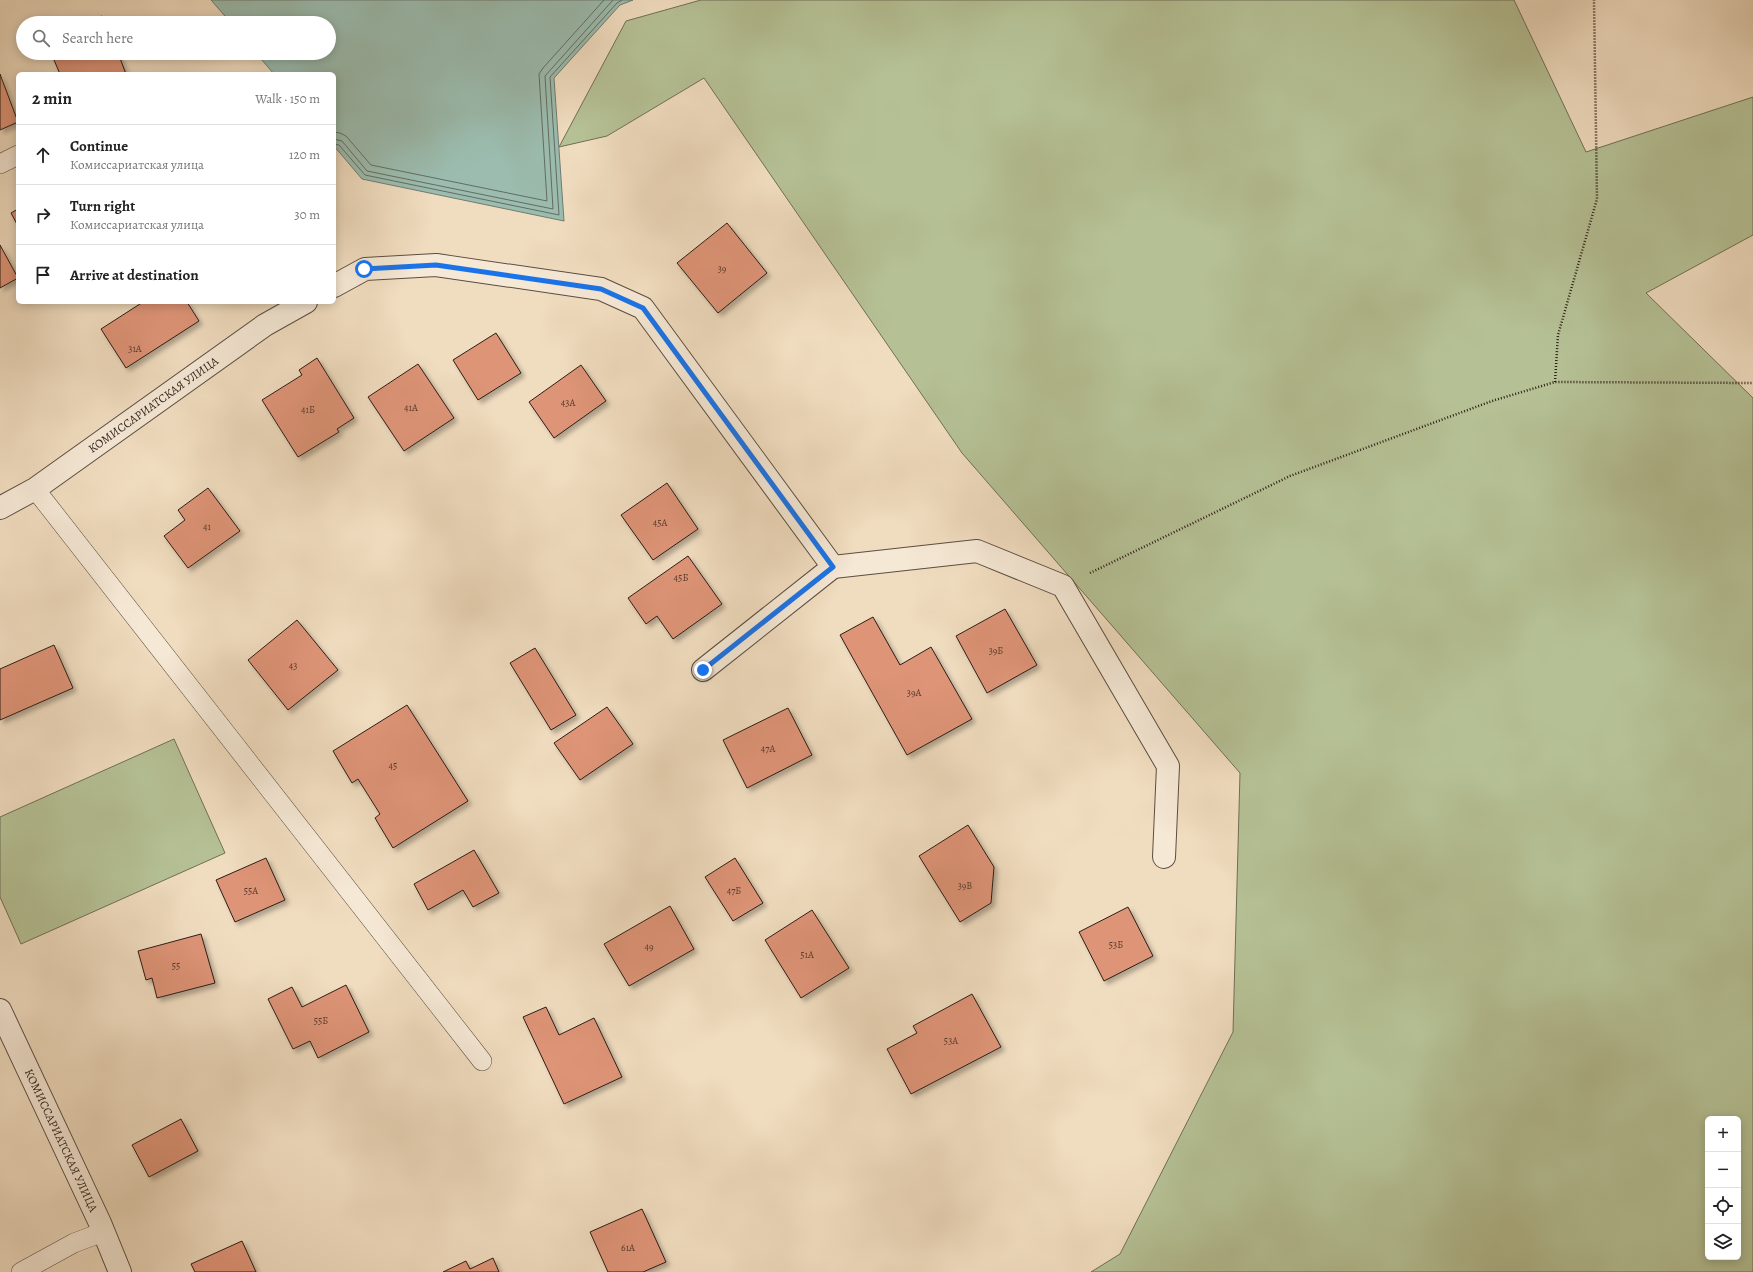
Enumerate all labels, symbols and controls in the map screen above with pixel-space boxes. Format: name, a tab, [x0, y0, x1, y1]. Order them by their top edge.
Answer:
search box	[16, 16, 336, 60]
icon: search	[30, 27, 52, 49]
text: Search here	[62, 28, 133, 48]
text: 2 min	[32, 87, 72, 110]
text: Walk · 150 m	[255, 90, 320, 107]
text: Continue	[70, 136, 128, 156]
icon: ahead	[32, 144, 54, 166]
text: 120 m	[289, 146, 320, 163]
text: Комиссариатская улица	[70, 156, 204, 173]
text: Turn right	[70, 196, 135, 216]
icon: right	[32, 204, 54, 226]
text: 30 m	[294, 206, 320, 223]
text: Комиссариатская улица	[70, 216, 204, 233]
route start	[355, 260, 373, 278]
house number: 39	[718, 262, 727, 275]
icon: arrive	[32, 264, 54, 286]
text: Arrive at destination	[70, 265, 199, 285]
house number: 31А	[128, 342, 142, 355]
street label: КОМИССАРИАТСКАЯ УЛИЦА	[85, 352, 222, 457]
house number: 43А	[561, 396, 575, 409]
house number: 41А	[404, 401, 418, 414]
house number: 41Б	[301, 403, 315, 416]
house number: 45А	[653, 516, 667, 529]
house number: 41	[203, 520, 212, 533]
house number: 45Б	[674, 571, 688, 584]
house number: 39Б	[989, 644, 1003, 657]
house number: 43	[289, 659, 297, 672]
route end	[694, 661, 712, 679]
house number: 39А	[907, 686, 921, 699]
house number: 47А	[761, 742, 775, 755]
house number: 45	[389, 759, 397, 772]
house number: 39В	[958, 879, 972, 892]
house number: 55А	[244, 884, 258, 897]
house number: 47Б	[727, 884, 741, 897]
house number: 53Б	[1109, 938, 1123, 951]
house number: 49	[644, 940, 654, 953]
house number: 51А	[800, 948, 814, 961]
house number: 55	[172, 959, 180, 972]
house number: 55Б	[314, 1014, 328, 1027]
house number: 53А	[944, 1034, 958, 1047]
street label: КОМИССАРИАТСКАЯ УЛИЦА	[21, 1066, 102, 1215]
map controls	[1705, 1116, 1741, 1260]
button: +	[1705, 1116, 1741, 1152]
button: −	[1705, 1152, 1741, 1188]
button: locate	[1705, 1188, 1741, 1224]
button: layers	[1705, 1224, 1741, 1260]
house number: 61А	[621, 1241, 635, 1254]

